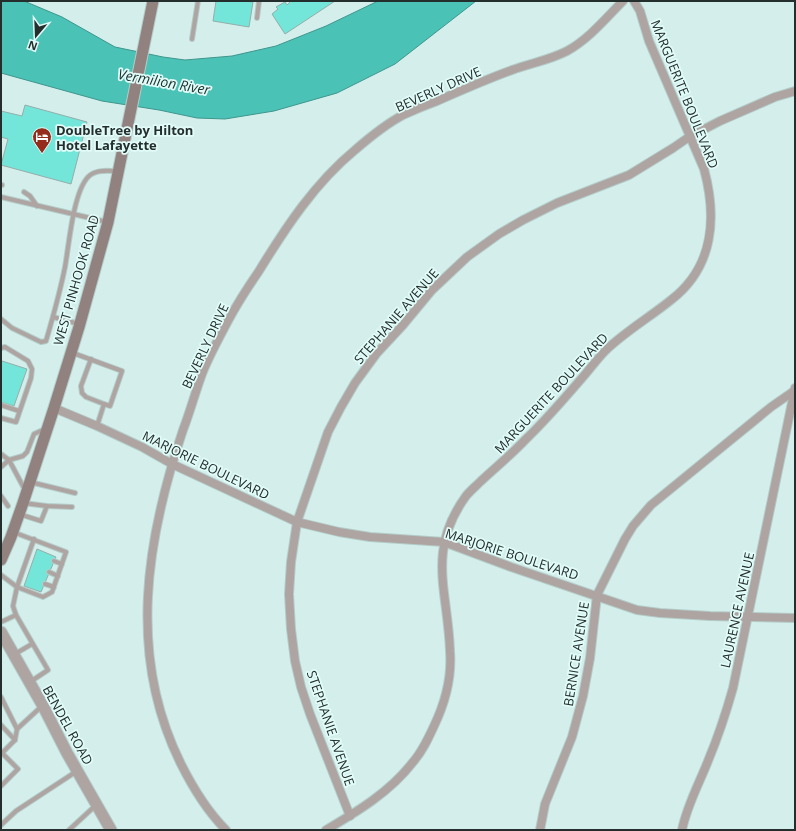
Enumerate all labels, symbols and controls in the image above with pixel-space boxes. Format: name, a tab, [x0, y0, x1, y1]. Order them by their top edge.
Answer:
north arrow	[16, 16, 56, 56]
street label: MARGUERITE BOULEVARD	[647, 17, 723, 171]
text: N	[26, 37, 39, 54]
street label: BEVERLY DRIVE	[392, 62, 484, 116]
water label: Vermilion River	[117, 64, 212, 99]
place label: DoubleTree by Hilton Hotel Lafayette	[56, 121, 193, 154]
hotel icon: DoubleTree by Hilton Hotel Lafayette	[31, 126, 53, 154]
street label: WEST PINHOOK ROAD	[49, 213, 103, 347]
street label: STEPHANIE AVENUE	[350, 264, 442, 368]
street label: BEVERLY DRIVE	[177, 300, 233, 392]
street label: MARGUERITE BOULEVARD	[490, 329, 612, 457]
street label: MARJORIE BOULEVARD	[139, 426, 273, 504]
street label: MARJORIE BOULEVARD	[443, 524, 581, 584]
street label: LAURENCE AVENUE	[716, 550, 758, 670]
street label: BERNICE AVENUE	[559, 600, 593, 708]
street label: STEPHANIE AVENUE	[303, 668, 359, 788]
street label: BENDEL ROAD	[39, 682, 97, 768]

